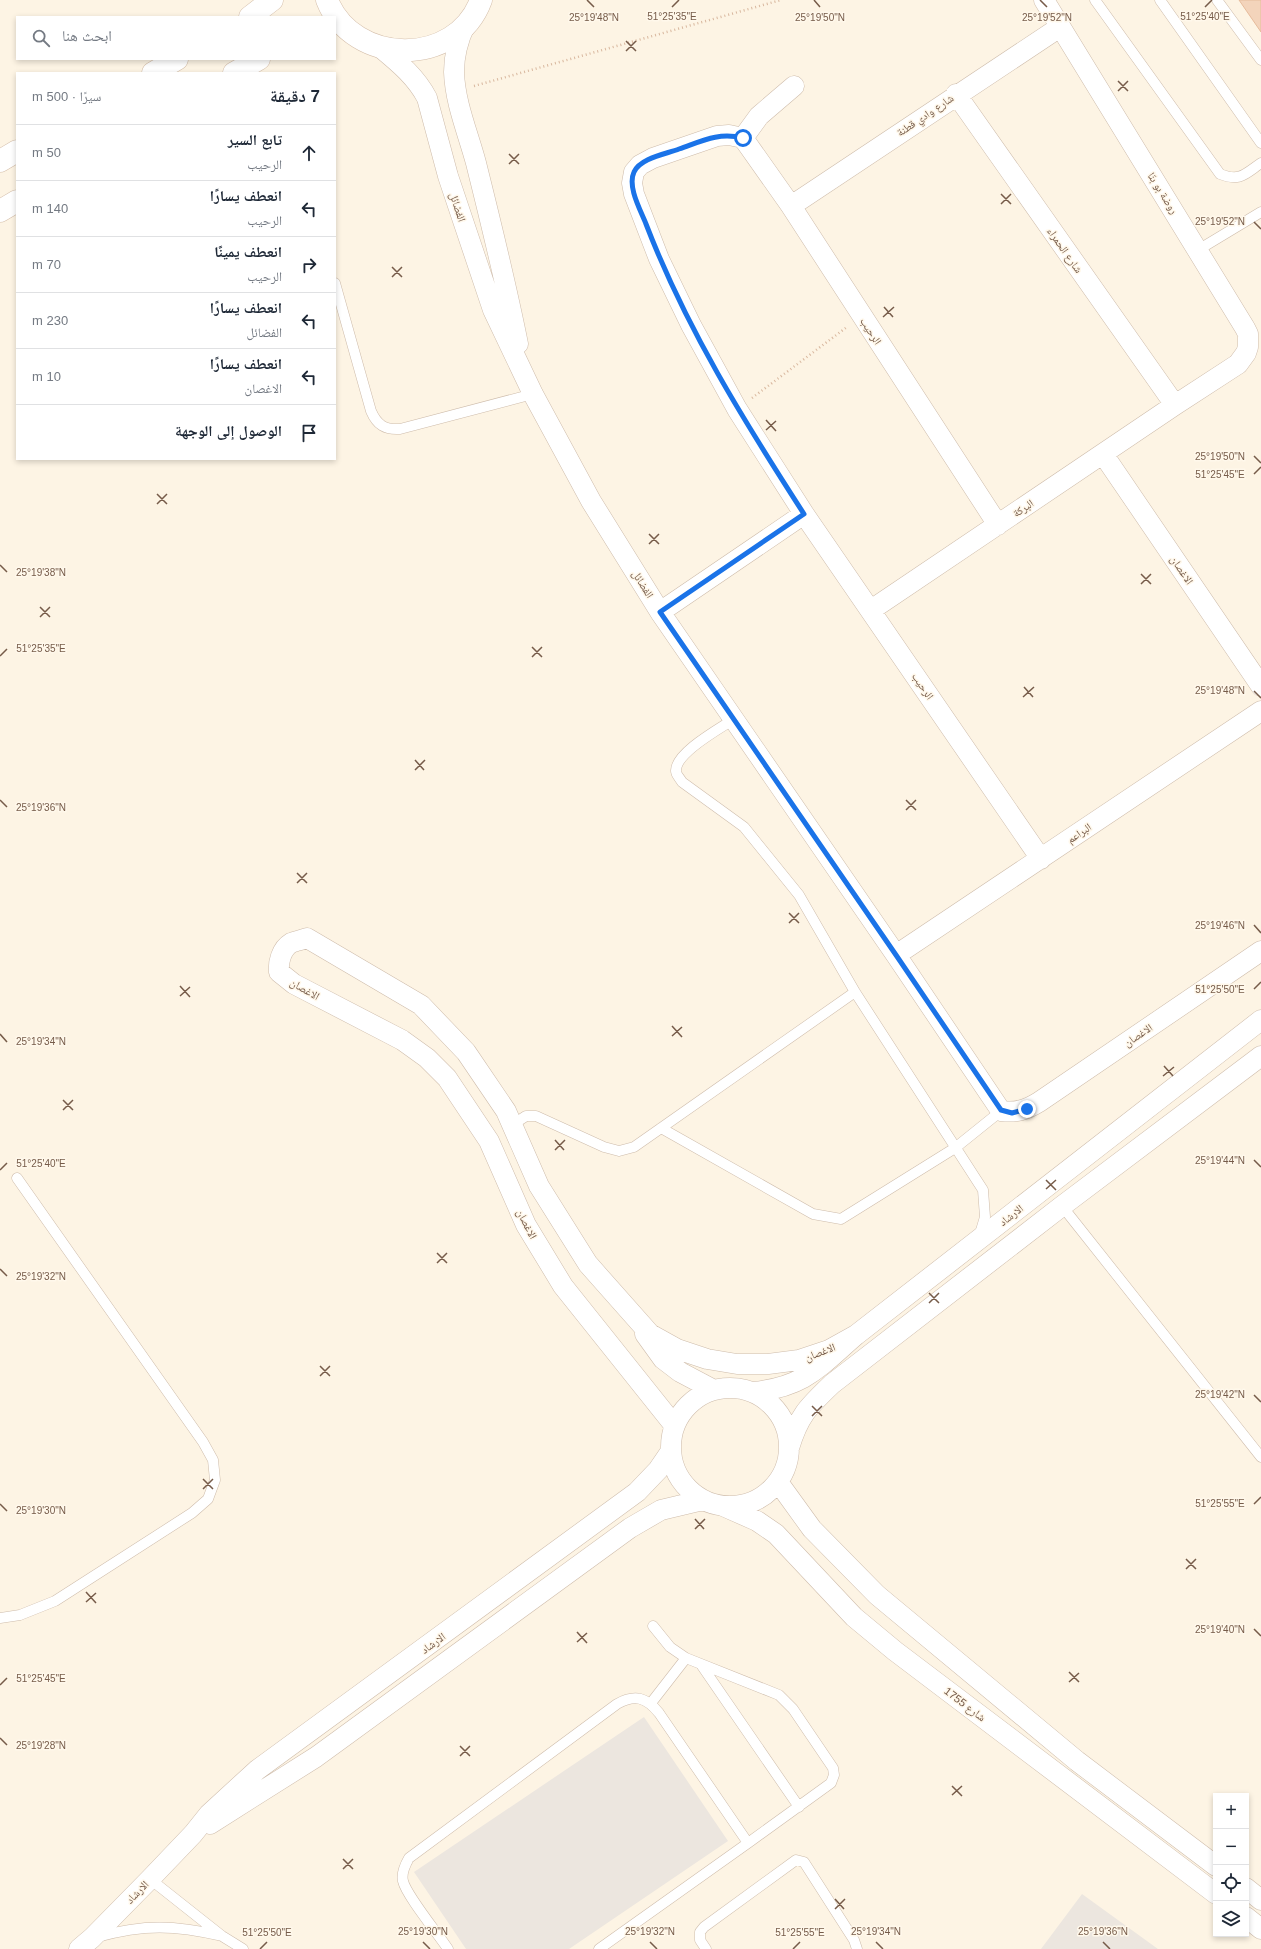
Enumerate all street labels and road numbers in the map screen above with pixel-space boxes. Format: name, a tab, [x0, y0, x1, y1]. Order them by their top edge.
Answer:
street label: شارع وادي قطنة	[894, 92, 957, 141]
street label: روضة بو بنّا	[1145, 170, 1180, 216]
street label: الفضائل	[447, 191, 468, 223]
street label: شارع الحمراء	[1044, 225, 1085, 276]
street label: الرحيب	[858, 315, 884, 347]
street label: البركة	[1010, 497, 1036, 519]
street label: الاغصان	[1167, 554, 1196, 587]
street label: الفضائل	[629, 568, 656, 600]
street label: الرحيب	[910, 670, 936, 702]
street label: البراعم	[1065, 821, 1094, 847]
street label: الاغصان	[288, 976, 322, 1003]
street label: الاغصان	[1122, 1021, 1155, 1050]
street label: الارشاد	[997, 1202, 1025, 1228]
street label: الاغصان	[514, 1207, 540, 1241]
street label: الاغصان	[803, 1341, 837, 1364]
street label: الارشاد	[418, 1630, 448, 1656]
street label: شارع 1755	[941, 1685, 988, 1724]
street label: الارشاد	[123, 1878, 151, 1906]

